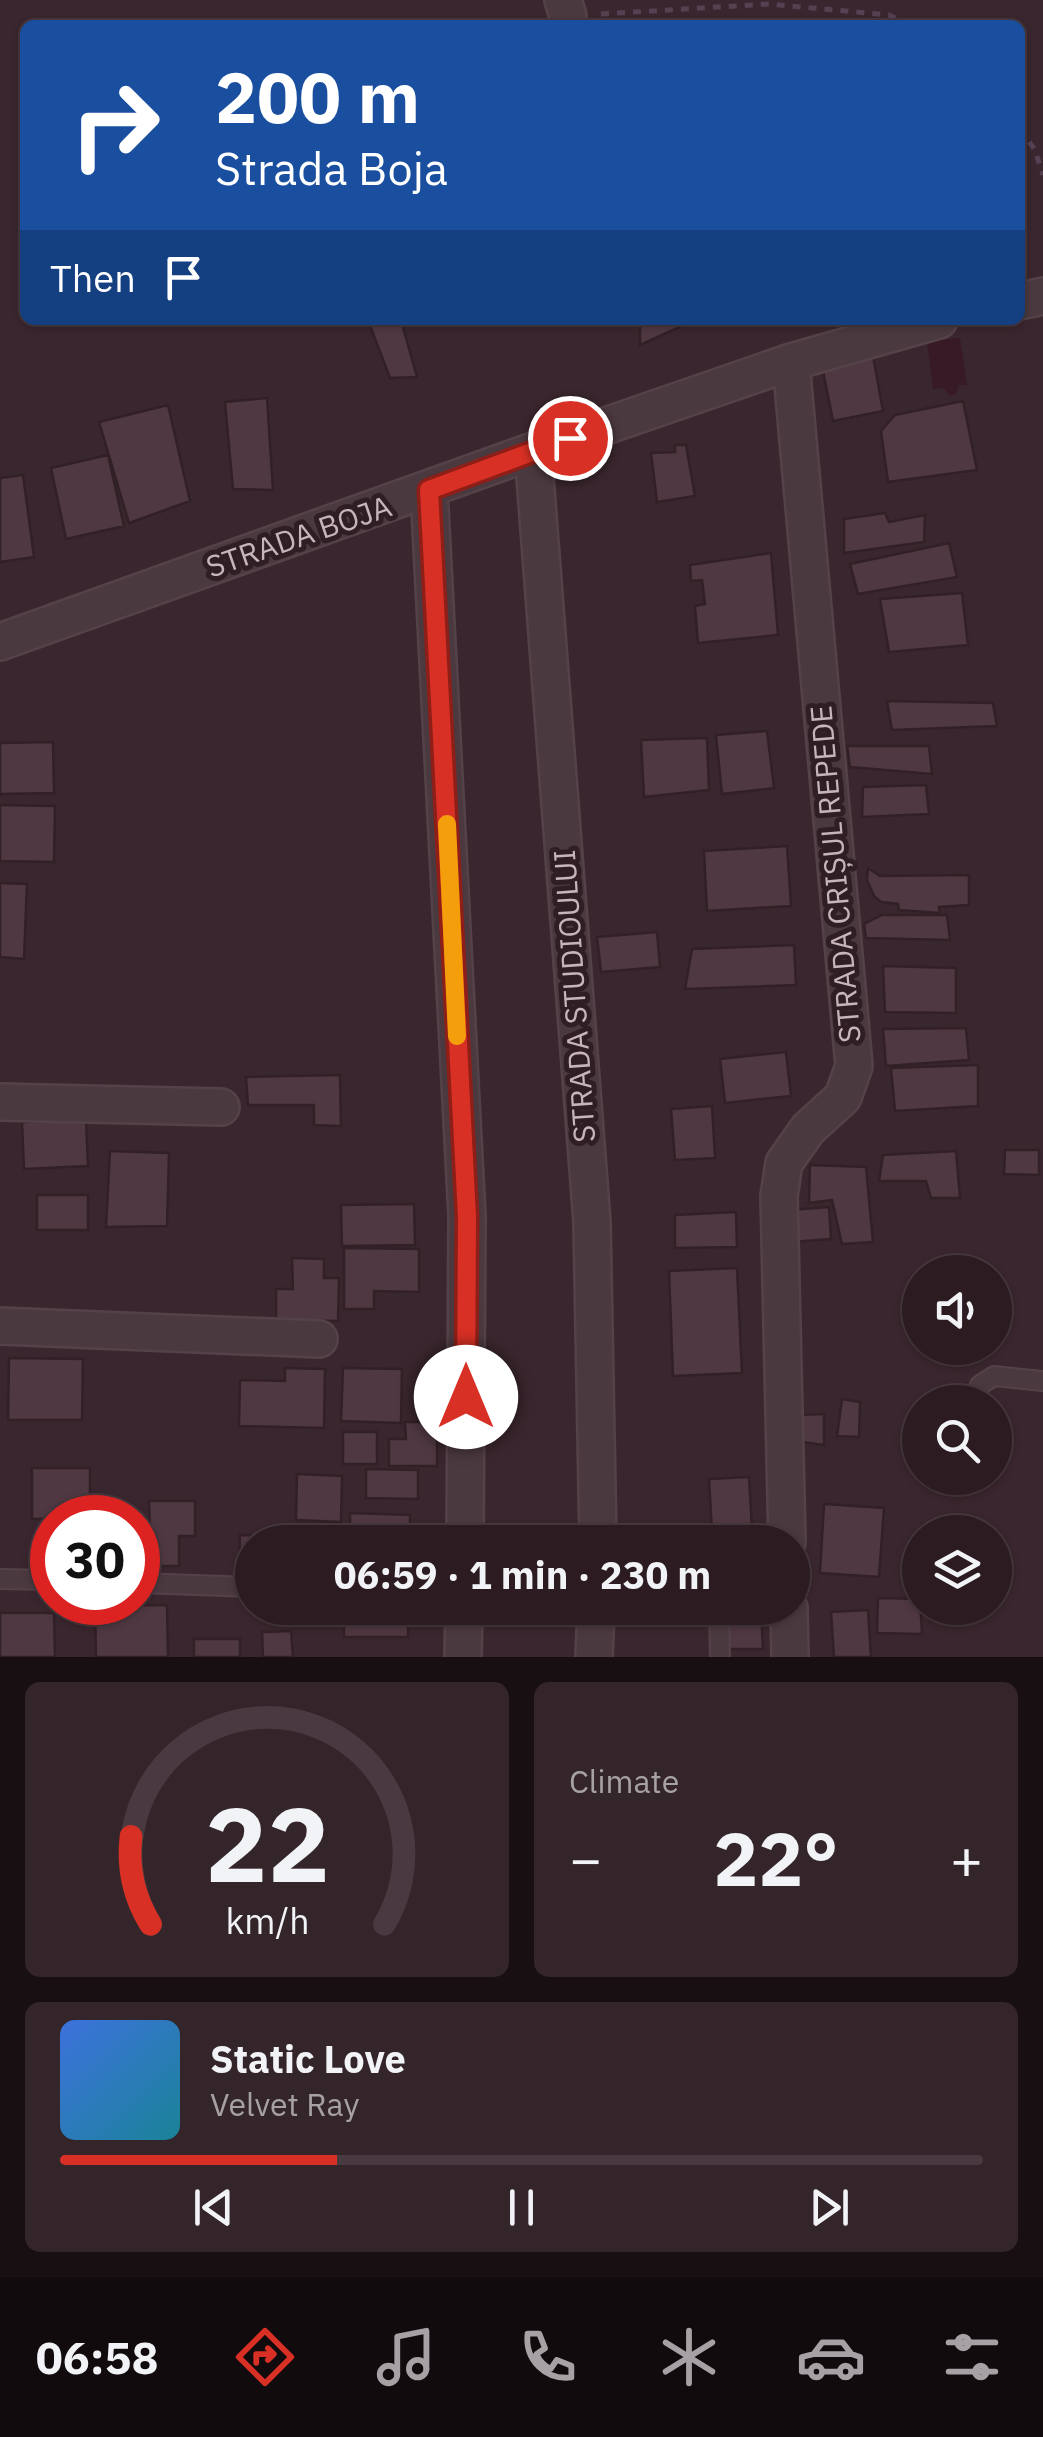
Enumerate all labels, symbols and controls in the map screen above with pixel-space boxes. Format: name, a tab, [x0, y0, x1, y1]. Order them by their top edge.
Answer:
text: 200 m	[215, 51, 420, 142]
icon: right	[50, 60, 180, 190]
text: Strada Boja	[215, 139, 448, 197]
icon: arrive	[156, 250, 211, 305]
text: Then	[50, 253, 136, 302]
pin	[528, 396, 613, 481]
icon: arrive	[543, 411, 598, 466]
street label: STRADA BOJA	[201, 486, 396, 586]
street label: STRADA CRIȘUL REPEDE	[800, 704, 869, 1044]
street label: STRADA STUDIOULUI	[544, 848, 603, 1144]
map controls	[902, 1255, 1012, 1625]
button: sound	[902, 1255, 1012, 1365]
position arrow	[414, 1345, 518, 1449]
button: search	[902, 1385, 1012, 1495]
speed limit sign: 30	[30, 1495, 160, 1625]
button: layers	[902, 1515, 1012, 1625]
text: 06:59 · 1 min · 230 m	[334, 1550, 711, 1599]
text: Climate	[569, 1760, 679, 1802]
text: 22	[205, 1775, 329, 1911]
text: 22°	[713, 1809, 839, 1907]
text: −	[569, 1823, 602, 1894]
text: +	[950, 1823, 983, 1894]
text: km/h	[225, 1897, 309, 1944]
text: Static Love	[210, 2034, 406, 2083]
text: Velvet Ray	[210, 2083, 359, 2125]
icon: previous	[186, 2180, 241, 2235]
icon: pause	[494, 2180, 549, 2235]
icon: next	[802, 2180, 857, 2235]
icon: directions	[230, 2322, 300, 2392]
icon: music	[371, 2322, 441, 2392]
icon: phone	[513, 2322, 583, 2392]
icon: climate	[654, 2322, 724, 2392]
icon: car	[796, 2322, 866, 2392]
icon: filters	[937, 2322, 1007, 2392]
text: 06:58	[36, 2328, 159, 2386]

